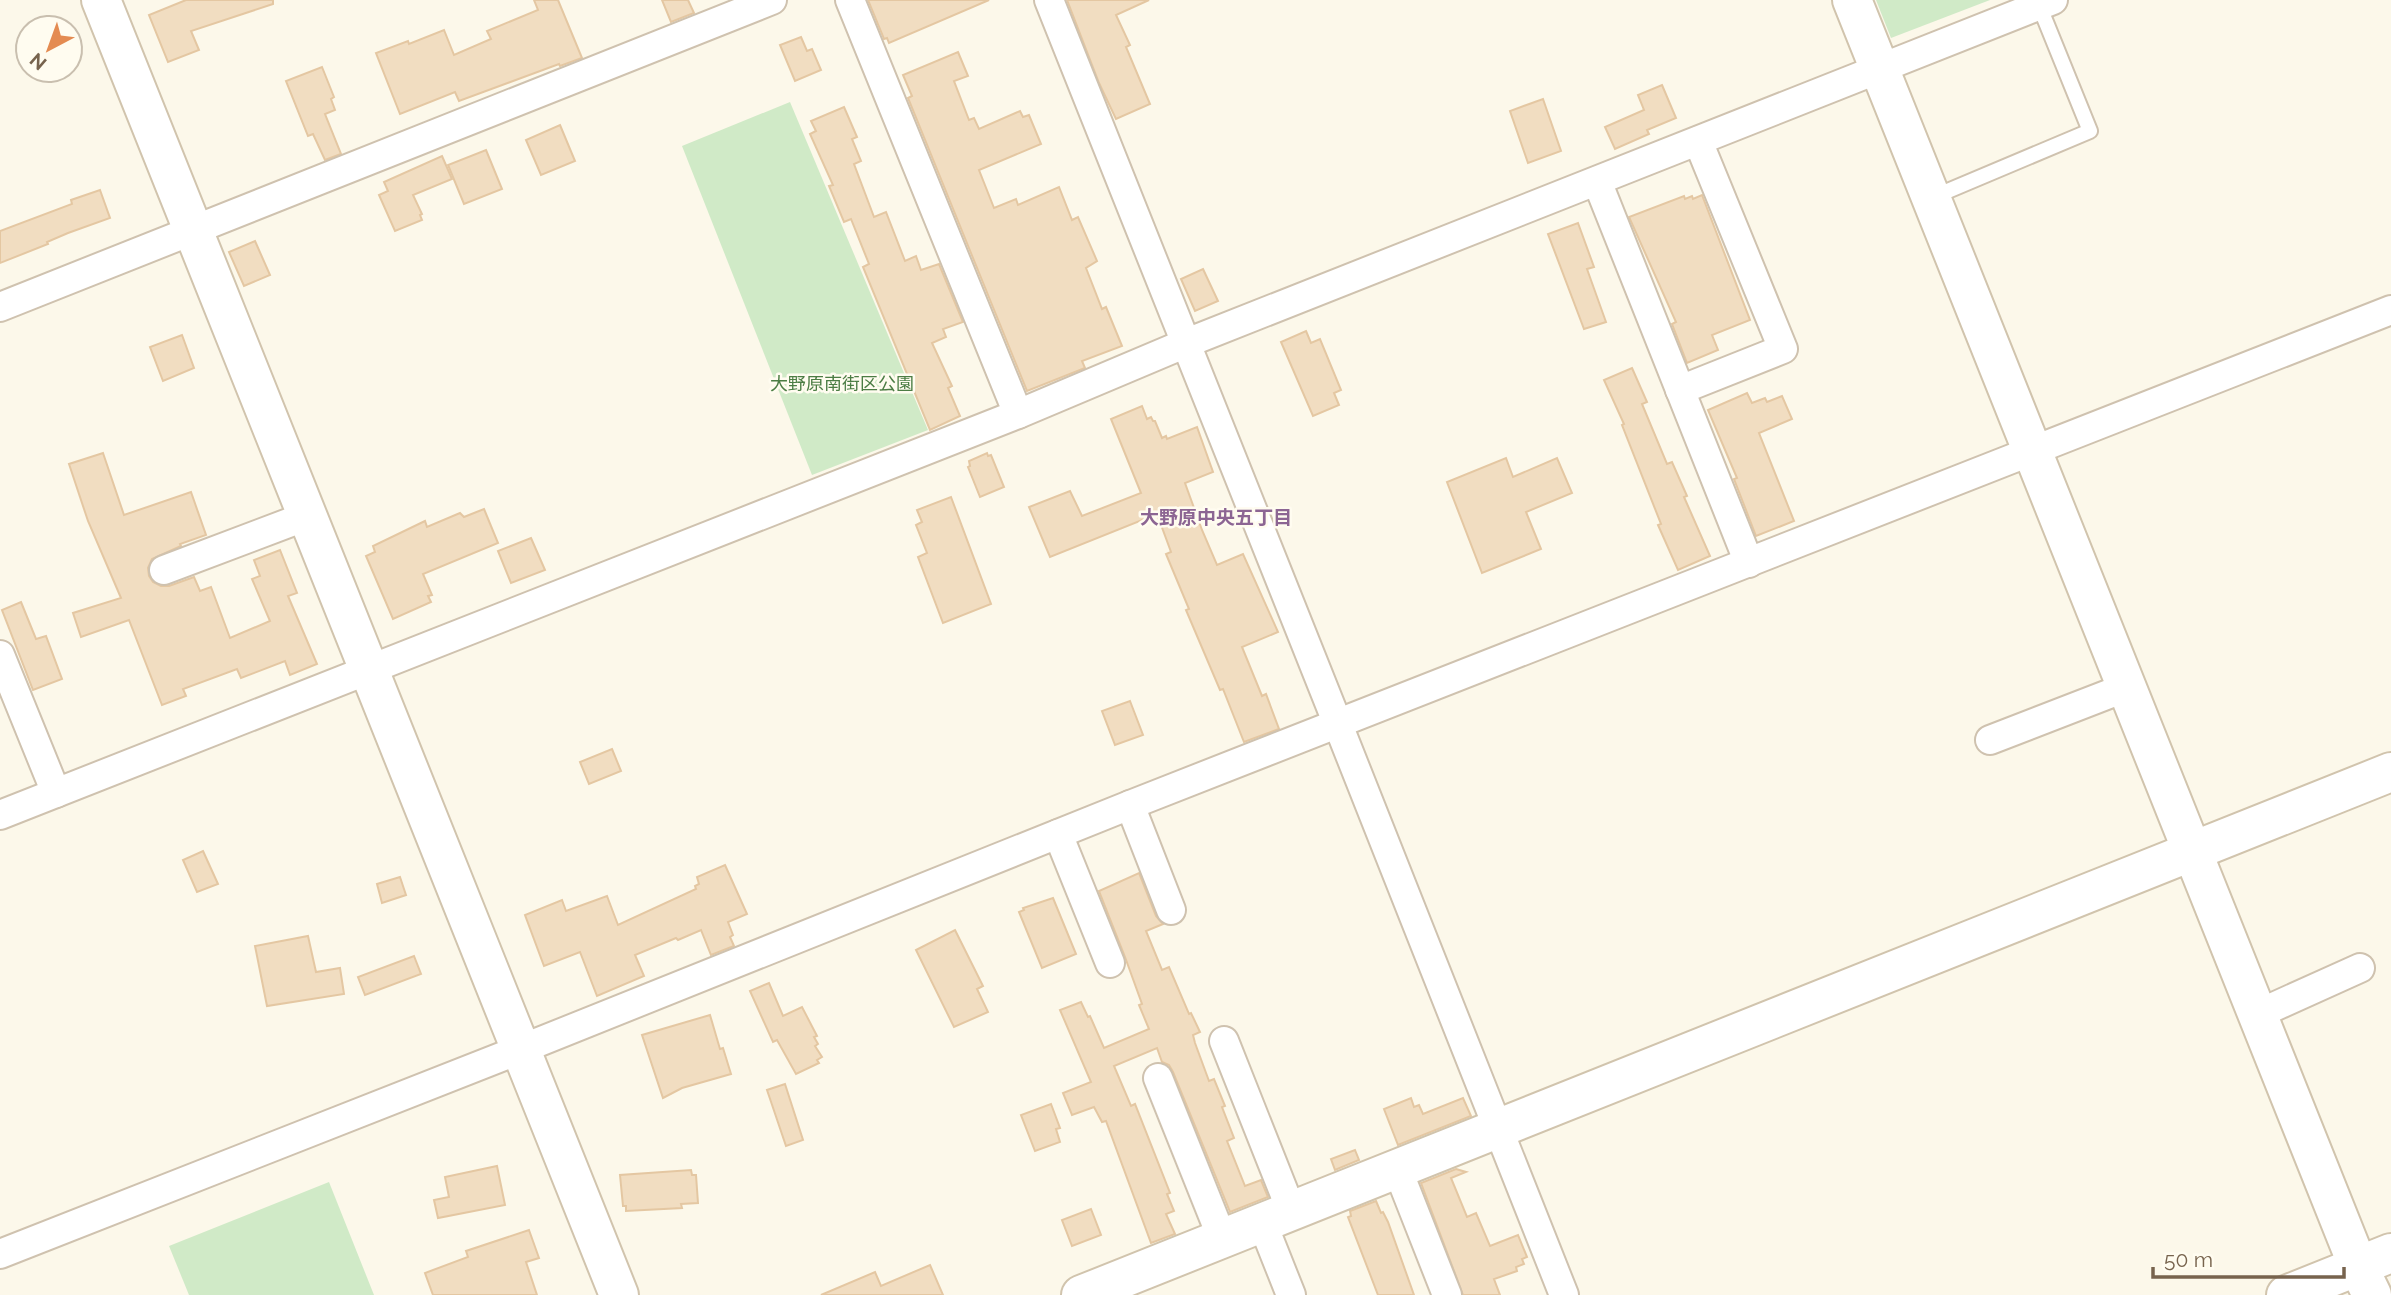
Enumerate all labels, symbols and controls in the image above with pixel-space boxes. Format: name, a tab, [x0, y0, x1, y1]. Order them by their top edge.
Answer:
north arrow	[14, 14, 84, 84]
text: N	[25, 49, 51, 75]
park label: 大野原南街区公園	[770, 373, 914, 394]
district label: 大野原中央五丁目	[1140, 506, 1292, 528]
scale bar	[2153, 1236, 2344, 1280]
text: 50 m	[2164, 1247, 2213, 1272]

